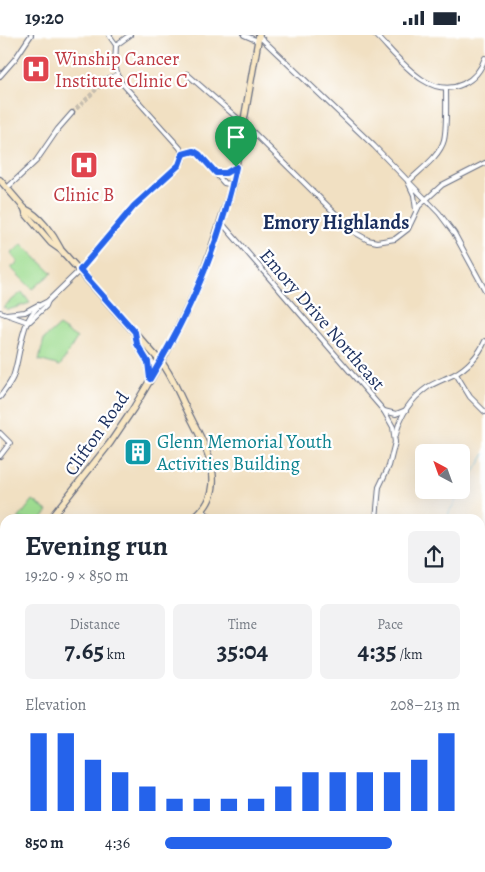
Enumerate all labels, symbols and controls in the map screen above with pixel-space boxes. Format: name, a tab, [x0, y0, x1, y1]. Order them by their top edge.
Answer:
text: 19:20	[25, 5, 64, 31]
place label: Winship Cancer Institute Clinic C	[54, 46, 188, 94]
hospital icon: Winship Cancer Institute Clinic C	[21, 54, 51, 84]
pin	[215, 116, 257, 167]
icon: arrive	[222, 123, 250, 151]
hospital icon: Clinic B	[69, 150, 99, 180]
place label: Clinic B	[54, 182, 114, 208]
district label: Emory Highlands	[263, 209, 409, 236]
street label: Emory Drive Northeast	[253, 243, 391, 396]
street label: Clifton Road	[58, 386, 136, 481]
place label: Glenn Memorial Youth Activities Building	[156, 429, 332, 477]
building icon: Glenn Memorial Youth Activities Building	[123, 437, 153, 467]
north arrow	[415, 444, 470, 499]
map controls	[415, 444, 470, 499]
text: Evening run	[25, 527, 168, 565]
button: share	[408, 531, 460, 583]
text: 19:20 · 9 × 850 m	[25, 565, 129, 587]
text: Distance	[70, 615, 120, 634]
text: Time	[228, 615, 257, 634]
text: Pace	[377, 615, 403, 634]
text: 7.65	[64, 634, 104, 668]
text: 35:04	[217, 634, 268, 668]
text: 4:35	[358, 634, 397, 668]
text: km	[104, 645, 125, 664]
text: /km	[397, 645, 423, 664]
text: Elevation	[25, 694, 86, 716]
text: 208–213 m	[390, 694, 460, 716]
text: 850 m	[25, 832, 64, 854]
text: 4:36	[105, 832, 130, 854]

